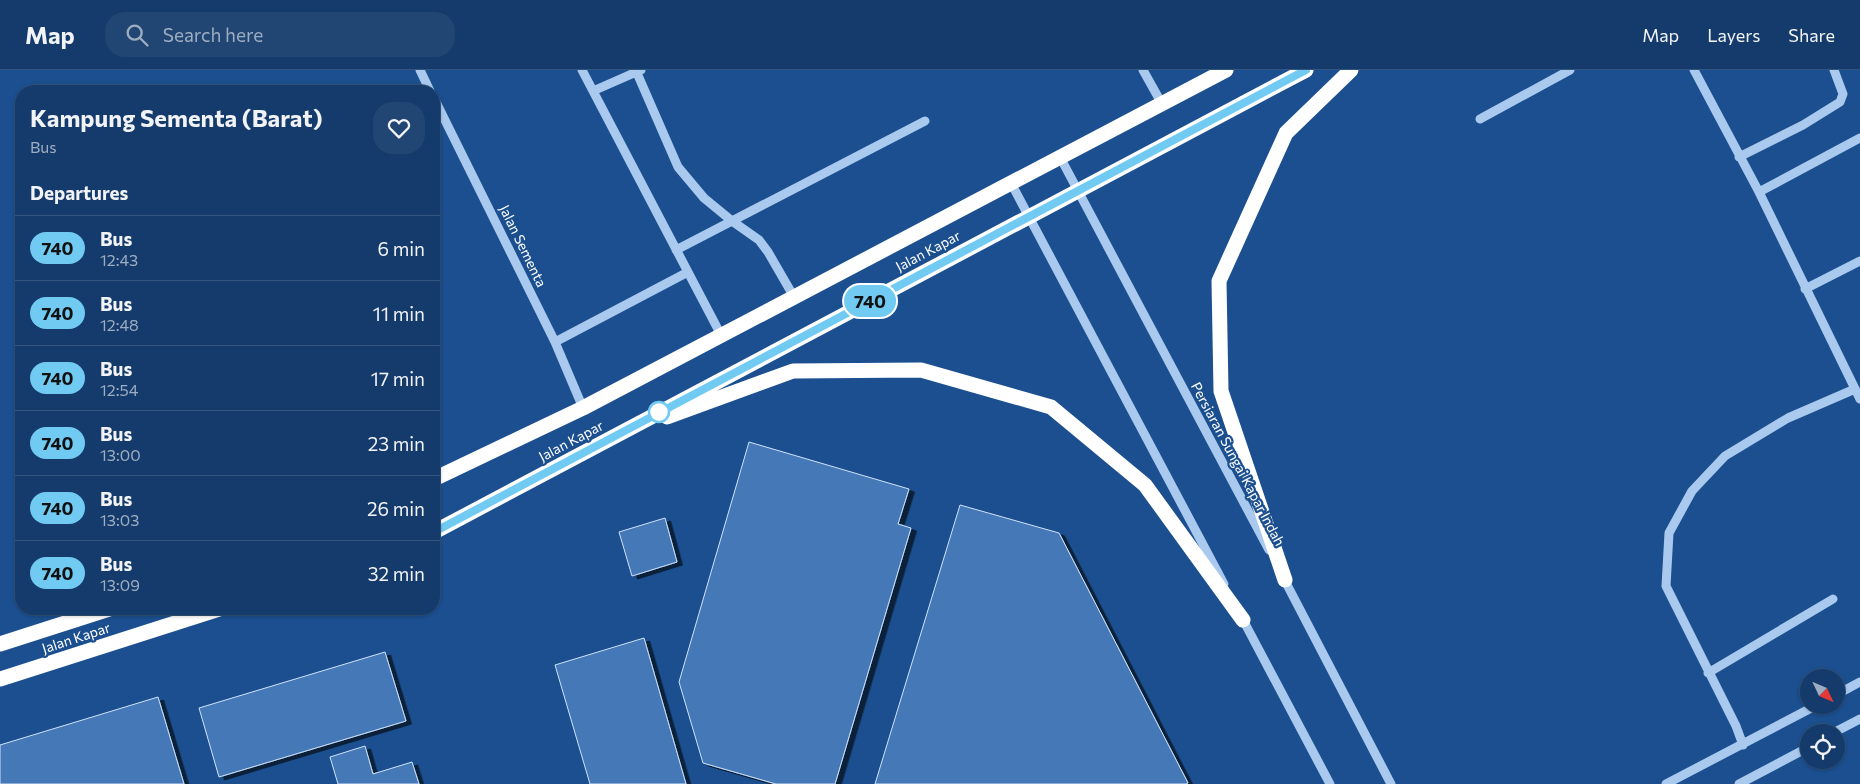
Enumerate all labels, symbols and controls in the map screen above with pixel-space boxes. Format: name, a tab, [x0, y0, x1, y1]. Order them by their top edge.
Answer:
search box	[105, 12, 455, 57]
text: Map	[25, 20, 75, 49]
icon: search	[123, 21, 151, 49]
text: Search here	[163, 23, 263, 46]
text: Map	[1642, 24, 1679, 46]
text: Layers	[1707, 24, 1760, 46]
text: Share	[1788, 24, 1835, 46]
button: heart	[373, 102, 425, 154]
text: Kampung Sementa (Barat)	[30, 103, 323, 132]
text: Bus	[30, 137, 57, 156]
text: Departures	[30, 181, 128, 204]
street label: Jalan Sementa	[496, 202, 551, 290]
street label: Jalan Kapar	[892, 226, 963, 275]
text: Bus	[100, 227, 132, 250]
text: 740	[42, 237, 73, 259]
text: 6 min	[377, 237, 425, 260]
text: 12:43	[100, 250, 138, 269]
line badge: 740	[841, 285, 899, 317]
text: 740	[854, 290, 886, 312]
text: Bus	[100, 292, 132, 315]
text: 740	[42, 302, 73, 324]
text: 11 min	[373, 302, 425, 325]
text: 12:48	[100, 315, 139, 334]
text: Bus	[100, 357, 132, 380]
text: 740	[42, 367, 73, 389]
text: 17 min	[371, 367, 425, 390]
street label: Persiaran Sungai Kapar Indah	[1188, 379, 1289, 549]
text: 12:54	[100, 380, 138, 399]
unlabelled marker	[648, 401, 670, 423]
street label: Jalan Kapar	[535, 416, 606, 465]
text: Bus	[100, 422, 132, 445]
text: 740	[42, 432, 73, 454]
text: 23 min	[368, 432, 425, 455]
text: 13:00	[100, 445, 141, 464]
text: Bus	[100, 487, 132, 510]
text: 740	[42, 497, 73, 519]
text: 26 min	[367, 497, 425, 520]
text: 13:03	[100, 510, 139, 529]
text: Bus	[100, 552, 132, 575]
text: 740	[42, 562, 73, 584]
text: 32 min	[368, 562, 425, 585]
text: 13:09	[100, 575, 140, 594]
street label: Jalan Kapar	[40, 618, 113, 657]
north arrow	[1800, 669, 1845, 714]
map controls	[1800, 669, 1845, 769]
button: locate	[1800, 724, 1845, 769]

